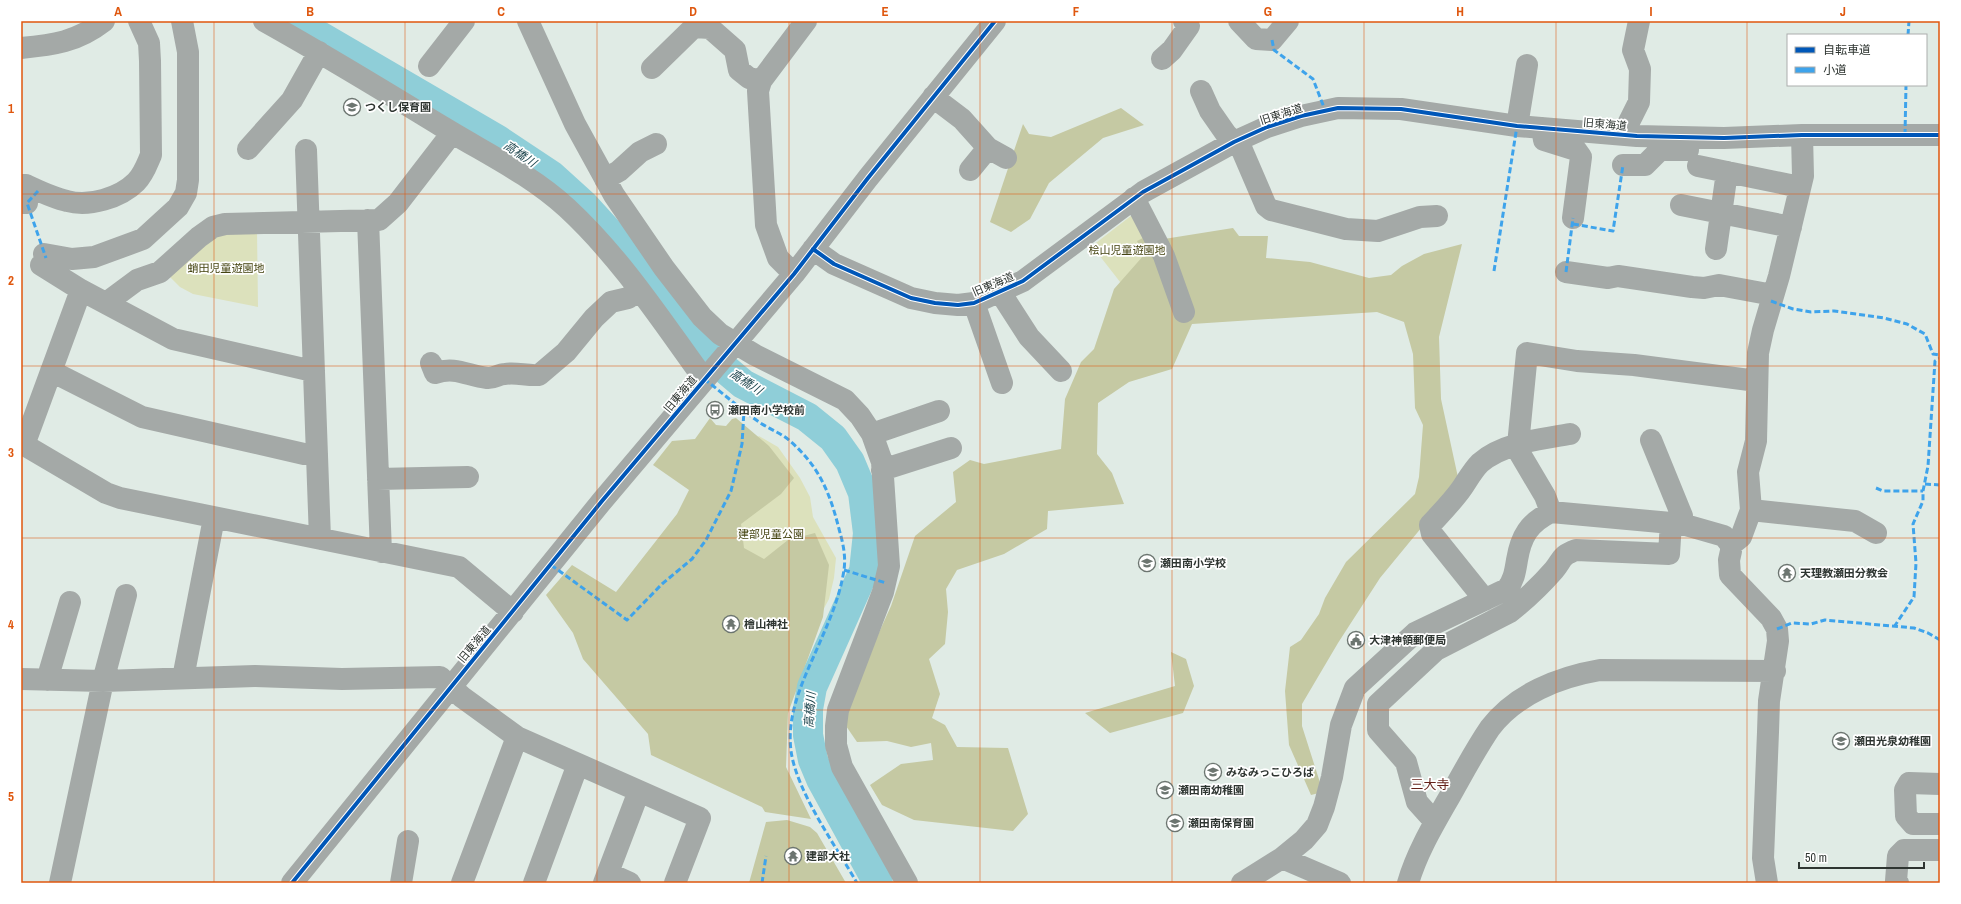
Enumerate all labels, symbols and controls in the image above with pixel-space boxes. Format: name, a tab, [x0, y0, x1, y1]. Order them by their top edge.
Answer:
text: A	[114, 3, 122, 20]
text: B	[306, 3, 314, 20]
text: C	[497, 3, 505, 20]
text: D	[689, 3, 697, 20]
text: E	[881, 3, 889, 20]
text: F	[1073, 3, 1080, 20]
text: G	[1264, 3, 1272, 20]
text: H	[1456, 3, 1464, 20]
text: I	[1650, 3, 1653, 20]
text: J	[1840, 3, 1846, 20]
legend	[1787, 34, 1927, 86]
text: 自転車道	[1823, 42, 1871, 58]
text: 小道	[1823, 62, 1847, 78]
school or university icon: つくし保育園	[342, 97, 362, 117]
text: 1	[8, 100, 14, 117]
place label: つくし保育園	[365, 100, 431, 114]
street label: 旧東海道	[1258, 101, 1304, 127]
street label: 旧東海道	[1582, 115, 1628, 133]
water label: 高橋川	[501, 137, 541, 172]
park label: 桧山児童遊園地	[1089, 243, 1166, 257]
park label: 蛸田児童遊園地	[188, 261, 265, 275]
street label: 旧東海道	[970, 269, 1016, 299]
text: 2	[8, 272, 14, 289]
water label: 高橋川	[727, 365, 767, 400]
street label: 旧東海道	[660, 373, 700, 415]
bus stop icon: 瀬田南小学校前	[705, 400, 725, 420]
place label: 瀬田南小学校前	[728, 403, 805, 417]
text: 3	[8, 444, 14, 461]
park label: 建部児童公園	[738, 527, 804, 541]
school or university icon: 瀬田南小学校	[1137, 553, 1157, 573]
place label: 瀬田南小学校	[1160, 556, 1226, 570]
temple icon: 天理教瀬田分教会	[1777, 563, 1797, 583]
place label: 天理教瀬田分教会	[1800, 566, 1888, 580]
temple icon: 檜山神社	[721, 614, 741, 634]
text: 4	[8, 616, 14, 633]
place label: 檜山神社	[744, 617, 788, 631]
street label: 旧東海道	[454, 623, 494, 665]
public building icon: 大津神領郵便局	[1346, 630, 1366, 650]
place label: 大津神領郵便局	[1369, 633, 1446, 647]
water label: 高橋川	[801, 689, 819, 729]
school or university icon: 瀬田光泉幼稚園	[1831, 731, 1851, 751]
place label: 瀬田光泉幼稚園	[1854, 734, 1931, 748]
school or university icon: みなみっこひろば	[1203, 762, 1223, 782]
place label: みなみっこひろば	[1226, 765, 1314, 779]
district label: 三大寺	[1410, 776, 1450, 793]
school or university icon: 瀬田南幼稚園	[1155, 780, 1175, 800]
place label: 瀬田南幼稚園	[1178, 783, 1244, 797]
text: 5	[8, 788, 14, 805]
school or university icon: 瀬田南保育園	[1165, 813, 1185, 833]
place label: 瀬田南保育園	[1188, 816, 1254, 830]
scale bar	[1799, 844, 1924, 870]
temple icon: 建部大社	[783, 846, 803, 866]
place label: 建部大社	[806, 849, 850, 863]
text: 50 m	[1805, 850, 1827, 866]

